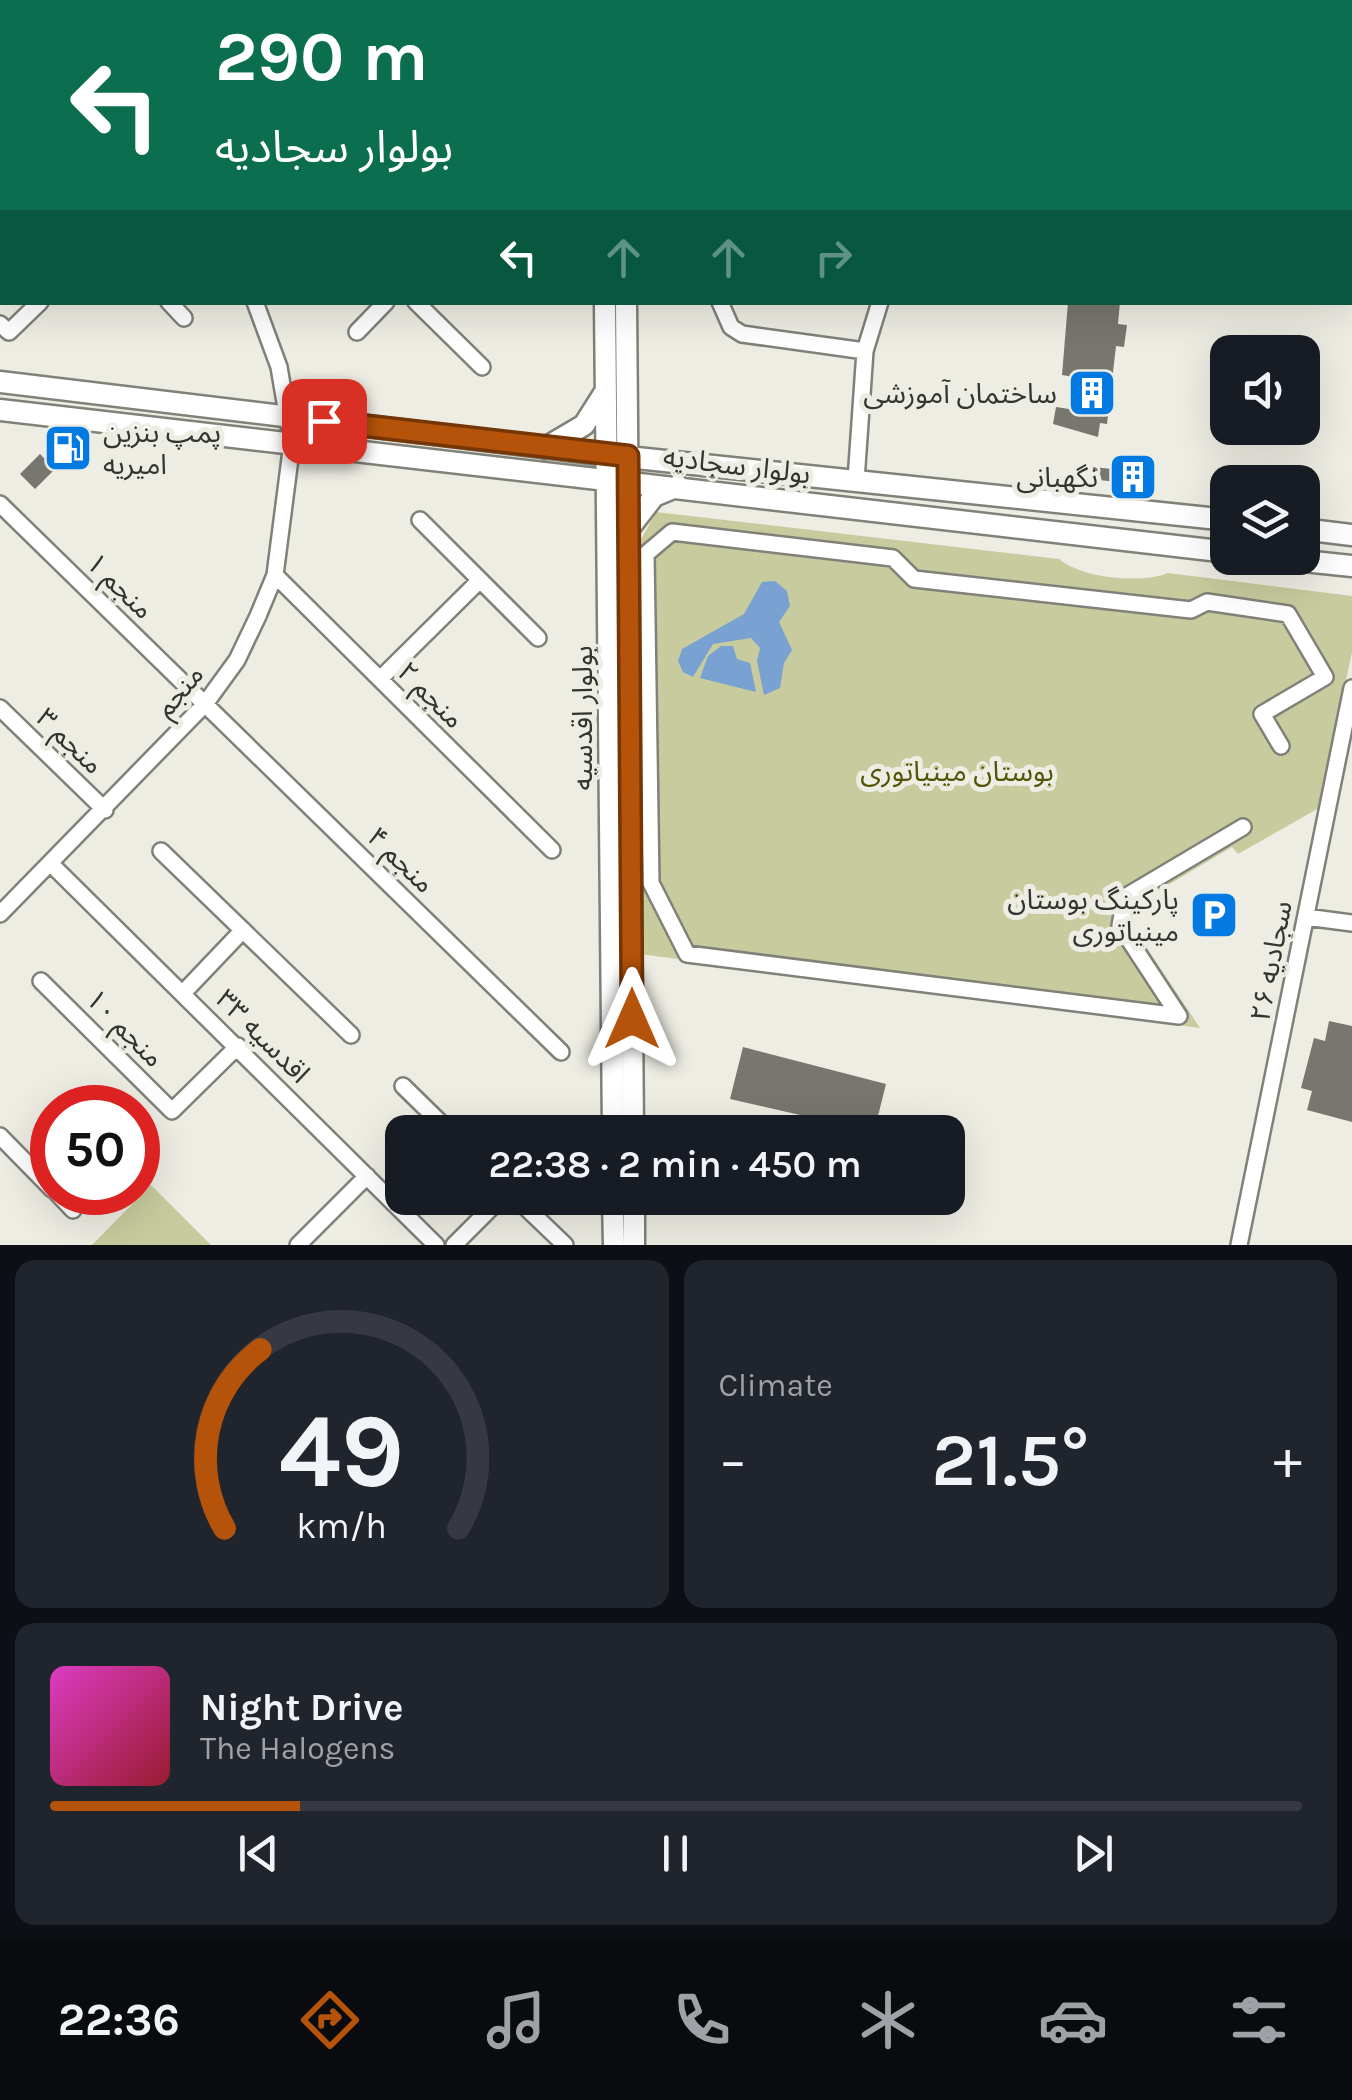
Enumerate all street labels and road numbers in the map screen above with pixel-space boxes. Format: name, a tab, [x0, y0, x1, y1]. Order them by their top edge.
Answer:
street label: بولوار سجادیه	[661, 440, 813, 490]
street label: منجم ۱	[76, 546, 160, 629]
street label: بولوار اقدسیه	[566, 646, 599, 790]
street label: منجم ۲	[387, 655, 471, 739]
street label: منجم	[148, 658, 214, 727]
street label: منجم ۳	[26, 701, 110, 784]
street label: منجم ۴	[357, 820, 441, 903]
street label: سجادیه ۲۶	[1243, 898, 1299, 1024]
street label: منجم ۱۰	[76, 982, 171, 1077]
street label: اقدسیه ۳۳	[209, 982, 317, 1090]

